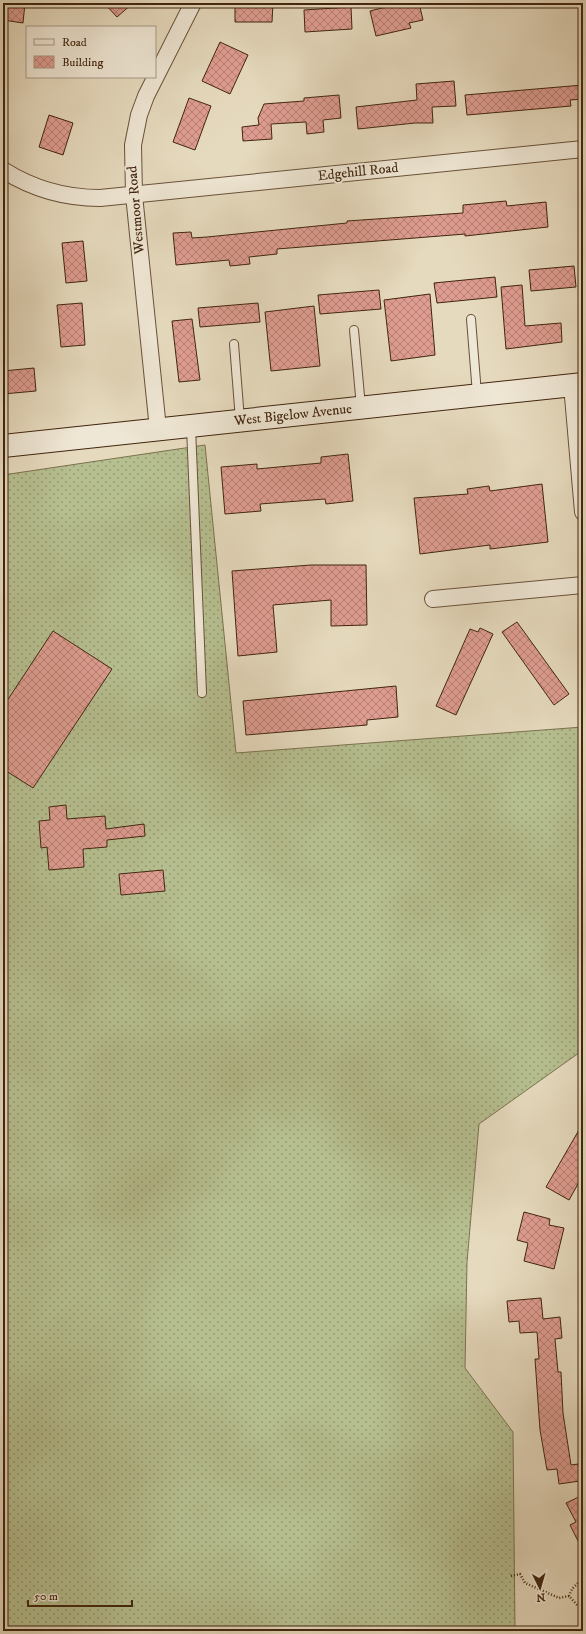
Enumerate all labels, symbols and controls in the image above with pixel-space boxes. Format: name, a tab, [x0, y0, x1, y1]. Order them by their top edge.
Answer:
legend	[26, 26, 156, 78]
text: Road	[62, 35, 87, 50]
text: Building	[62, 55, 103, 70]
street label: Edgehill Road	[317, 159, 399, 185]
street label: Westmoor Road	[123, 165, 149, 256]
street label: West Bigelow Avenue	[232, 400, 353, 430]
north arrow	[520, 1568, 560, 1608]
scale bar	[28, 1582, 132, 1608]
text: 50 m	[34, 1589, 58, 1604]
text: N	[536, 1590, 546, 1604]

